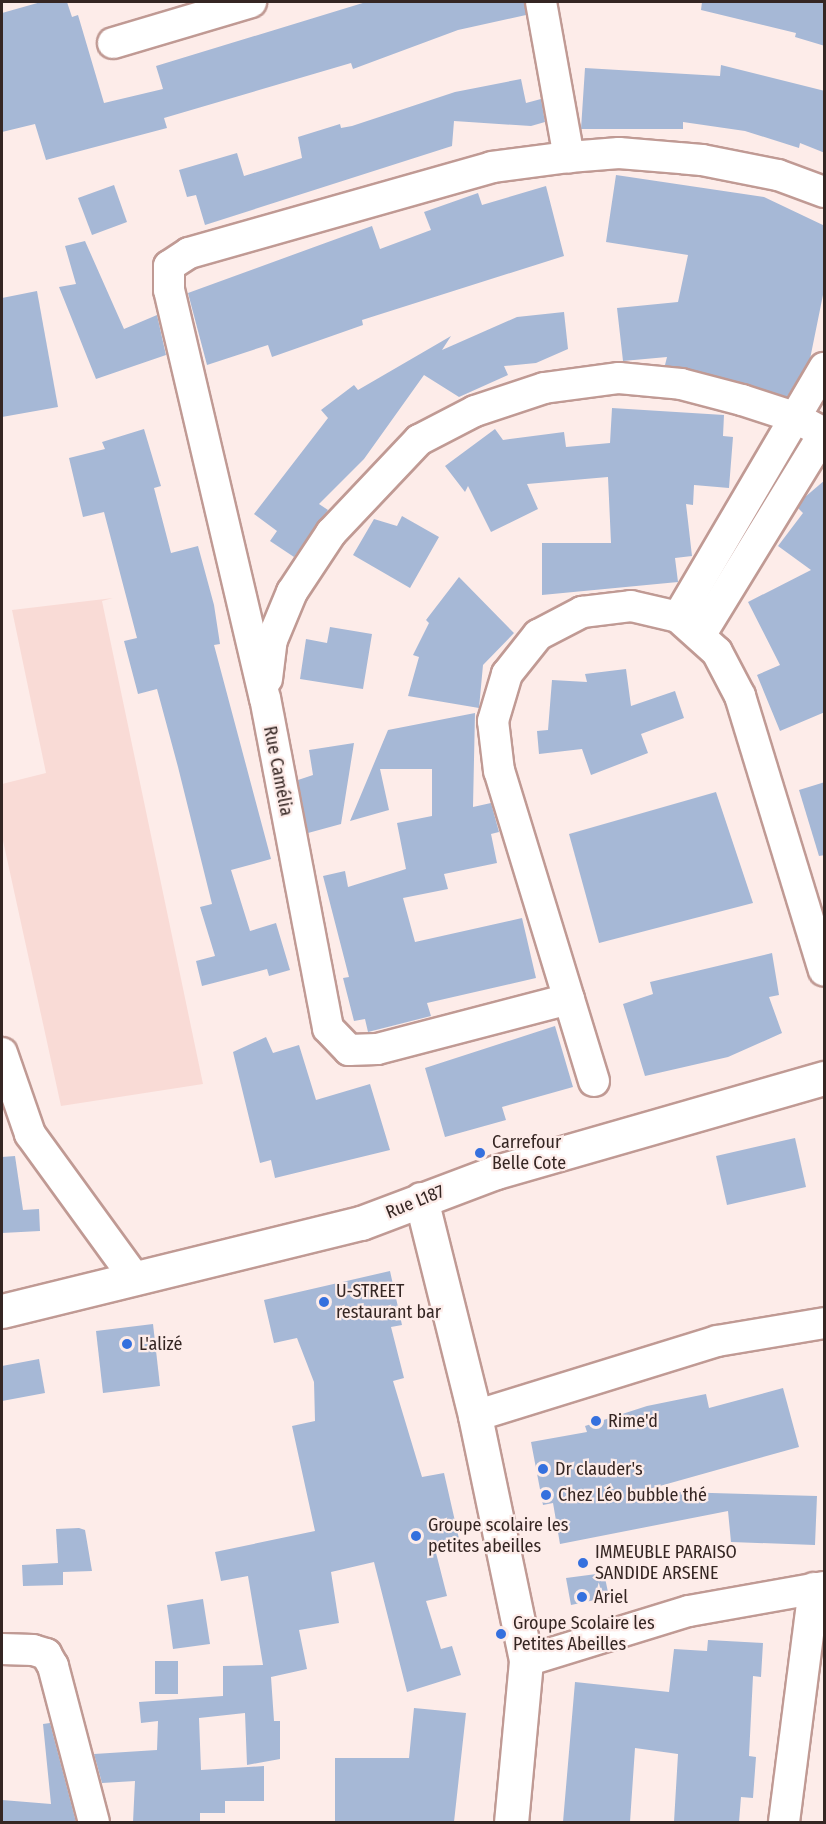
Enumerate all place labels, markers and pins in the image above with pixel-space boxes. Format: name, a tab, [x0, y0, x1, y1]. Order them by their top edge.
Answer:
place label: Carrefour Belle Cote	[492, 1132, 566, 1174]
marker: Carrefour Belle Cote	[473, 1146, 487, 1160]
place label: U-STREET restaurant bar	[336, 1281, 441, 1324]
marker: U-STREET restaurant bar	[317, 1295, 331, 1309]
place label: L'alizé	[139, 1333, 182, 1355]
marker: L'alizé	[120, 1337, 134, 1351]
place label: Rime'd	[608, 1410, 658, 1432]
marker: Rime'd	[589, 1414, 603, 1428]
place label: Dr clauder's	[555, 1458, 643, 1480]
marker: Dr clauder's	[536, 1462, 550, 1476]
place label: Chez Léo bubble thé	[558, 1484, 707, 1506]
marker: Chez Léo bubble thé	[539, 1488, 553, 1502]
place label: Groupe scolaire les petites abeilles	[428, 1515, 568, 1558]
marker: Groupe scolaire les petites abeilles	[409, 1529, 423, 1543]
place label: IMMEUBLE PARAISO SANDIDE ARSENE	[595, 1542, 737, 1584]
marker: IMMEUBLE PARAISO SANDIDE ARSENE	[576, 1556, 590, 1570]
place label: Ariel	[594, 1586, 628, 1608]
marker: Ariel	[575, 1590, 589, 1604]
place label: Groupe Scolaire les Petites Abeilles	[513, 1613, 655, 1656]
marker: Groupe Scolaire les Petites Abeilles	[494, 1627, 508, 1641]

